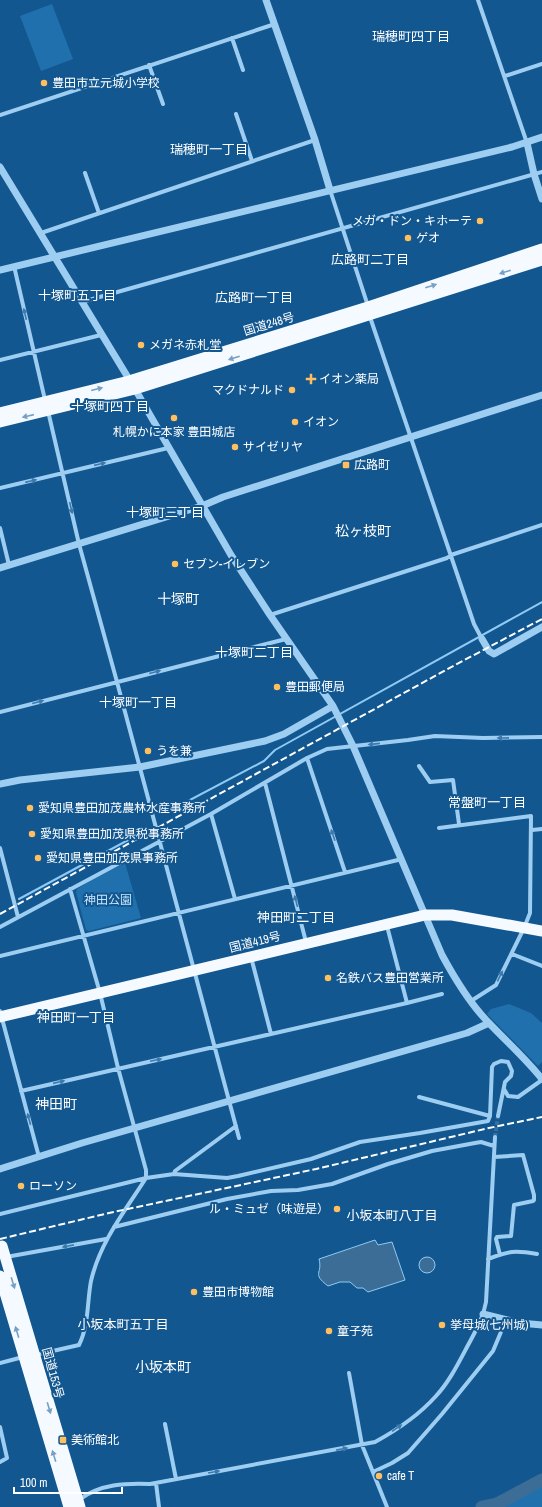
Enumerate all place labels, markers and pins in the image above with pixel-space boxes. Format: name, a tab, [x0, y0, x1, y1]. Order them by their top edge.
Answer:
place label: 豊田市立元城小学校	[52, 75, 160, 91]
marker: 豊田市立元城小学校	[39, 78, 49, 88]
place label: メガ・ドン・キホーテ	[352, 213, 472, 229]
marker: メガ・ドン・キホーテ	[475, 216, 485, 226]
place label: ゲオ	[416, 230, 440, 246]
marker: ゲオ	[403, 233, 413, 243]
place label: メガネ赤札堂	[149, 337, 221, 353]
marker: メガネ赤札堂	[136, 340, 146, 350]
place label: イオン薬局	[319, 371, 379, 387]
marker: イオン薬局	[306, 374, 316, 384]
place label: マクドナルド	[212, 382, 284, 398]
marker: マクドナルド	[287, 385, 297, 395]
marker: 札幌かに本家 豊田城店	[169, 413, 179, 423]
place label: イオン	[303, 414, 339, 430]
marker: イオン	[290, 417, 300, 427]
place label: 札幌かに本家 豊田城店	[113, 424, 235, 440]
place label: サイゼリヤ	[243, 439, 303, 455]
marker: サイゼリヤ	[230, 442, 240, 452]
place label: 広路町	[354, 457, 390, 473]
marker: 広路町	[341, 460, 351, 470]
place label: セブン-イレブン	[183, 556, 270, 572]
marker: セブン-イレブン	[170, 559, 180, 569]
place label: 豊田郵便局	[285, 679, 345, 695]
marker: 豊田郵便局	[272, 682, 282, 692]
place label: うを兼	[156, 743, 192, 759]
marker: うを兼	[143, 746, 153, 756]
place label: 愛知県豊田加茂農林水産事務所	[38, 800, 206, 816]
marker: 愛知県豊田加茂農林水産事務所	[25, 803, 35, 813]
place label: 愛知県豊田加茂県税事務所	[40, 826, 184, 842]
marker: 愛知県豊田加茂県税事務所	[27, 829, 37, 839]
place label: 愛知県豊田加茂県事務所	[46, 850, 178, 866]
marker: 愛知県豊田加茂県事務所	[33, 853, 43, 863]
place label: 名鉄バス豊田営業所	[336, 970, 444, 986]
marker: 名鉄バス豊田営業所	[323, 973, 333, 983]
place label: ローソン	[29, 1178, 77, 1194]
marker: ローソン	[16, 1181, 26, 1191]
place label: ル・ミュゼ（味遊是）	[209, 1201, 329, 1217]
marker: ル・ミュゼ（味遊是）	[332, 1204, 342, 1214]
place label: 豊田市博物館	[202, 1284, 274, 1300]
marker: 豊田市博物館	[189, 1287, 199, 1297]
place label: 挙母城(七州城)	[450, 1317, 529, 1333]
marker: 挙母城(七州城)	[437, 1320, 447, 1330]
place label: 童子苑	[337, 1323, 373, 1339]
marker: 童子苑	[324, 1326, 334, 1336]
place label: 美術館北	[71, 1432, 119, 1448]
marker: 美術館北	[58, 1435, 68, 1445]
place label: cafe T	[387, 1468, 414, 1484]
marker: cafe T	[374, 1471, 384, 1481]

